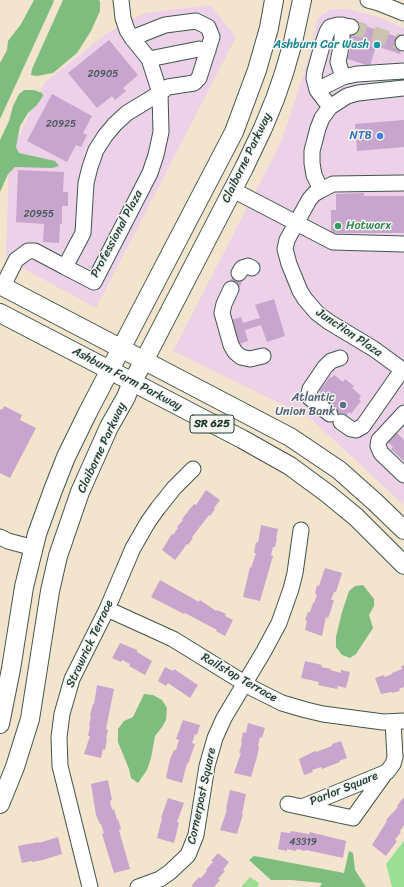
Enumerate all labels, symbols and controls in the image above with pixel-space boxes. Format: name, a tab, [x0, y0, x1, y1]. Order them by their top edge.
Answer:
place label: Ashburn Car Wash	[273, 38, 369, 52]
marker: Ashburn Car Wash	[372, 40, 382, 50]
house number: 20905	[88, 68, 118, 80]
street label: Claiborne Parkway	[219, 111, 275, 205]
house number: 20925	[46, 118, 76, 130]
place label: NTB	[350, 129, 372, 143]
marker: NTB	[375, 131, 385, 141]
street label: Professional Plaza	[88, 188, 146, 280]
house number: 20955	[24, 208, 54, 220]
place label: Hotworx	[346, 219, 391, 233]
marker: Hotworx	[333, 221, 343, 231]
street label: Junction Plaza	[313, 306, 385, 360]
street label: Ashburn Farm Parkway	[70, 344, 184, 414]
place label: Atlantic Union Bank	[275, 391, 335, 419]
street label: Claiborne Parkway	[75, 400, 129, 496]
marker: Atlantic Union Bank	[338, 400, 348, 410]
road number: SR 625	[190, 415, 234, 433]
street label: Strawrick Terrace	[63, 598, 117, 690]
street label: Railstop Terrace	[199, 650, 279, 706]
street label: Cornerpost Square	[185, 746, 219, 846]
street label: Parlor Square	[308, 769, 380, 809]
house number: 43319	[289, 836, 317, 848]

